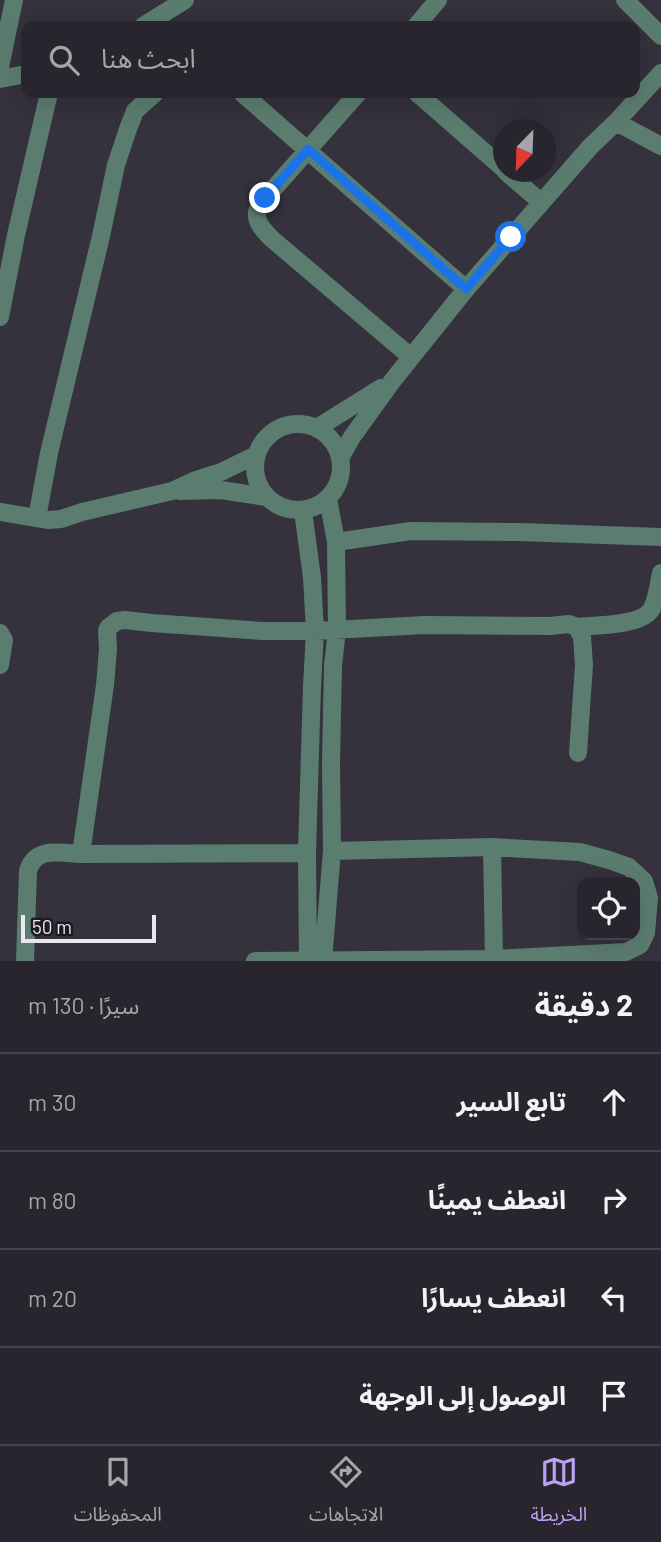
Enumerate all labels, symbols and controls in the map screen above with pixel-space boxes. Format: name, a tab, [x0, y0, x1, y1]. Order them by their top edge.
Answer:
search box	[21, 21, 640, 98]
icon: search	[45, 41, 83, 79]
text: ابحث هنا	[101, 42, 196, 73]
north arrow	[493, 119, 556, 182]
route end	[249, 182, 280, 213]
route start	[495, 221, 526, 252]
map controls	[577, 877, 640, 940]
button: locate	[577, 877, 640, 940]
scale bar	[21, 912, 156, 944]
text: 50 m	[32, 915, 72, 938]
text: 2 دقيقة	[535, 986, 633, 1022]
text: سيرًا · 130 m	[28, 991, 139, 1019]
icon: ahead	[595, 1083, 633, 1121]
text: تابع السير	[456, 1085, 566, 1116]
text: 30 m	[28, 1088, 76, 1116]
icon: right	[595, 1181, 633, 1219]
text: انعطف يمينًا	[428, 1183, 566, 1214]
text: 80 m	[28, 1186, 77, 1214]
icon: left	[595, 1279, 633, 1317]
text: انعطف يسارًا	[421, 1281, 566, 1312]
text: 20 m	[28, 1284, 77, 1312]
icon: arrive	[595, 1377, 633, 1415]
text: الوصول إلى الوجهة	[359, 1379, 566, 1410]
tab: المحفوظات	[74, 1453, 162, 1535]
tab: الاتجاهات	[309, 1453, 383, 1535]
tab: الخريطة	[530, 1453, 587, 1535]

